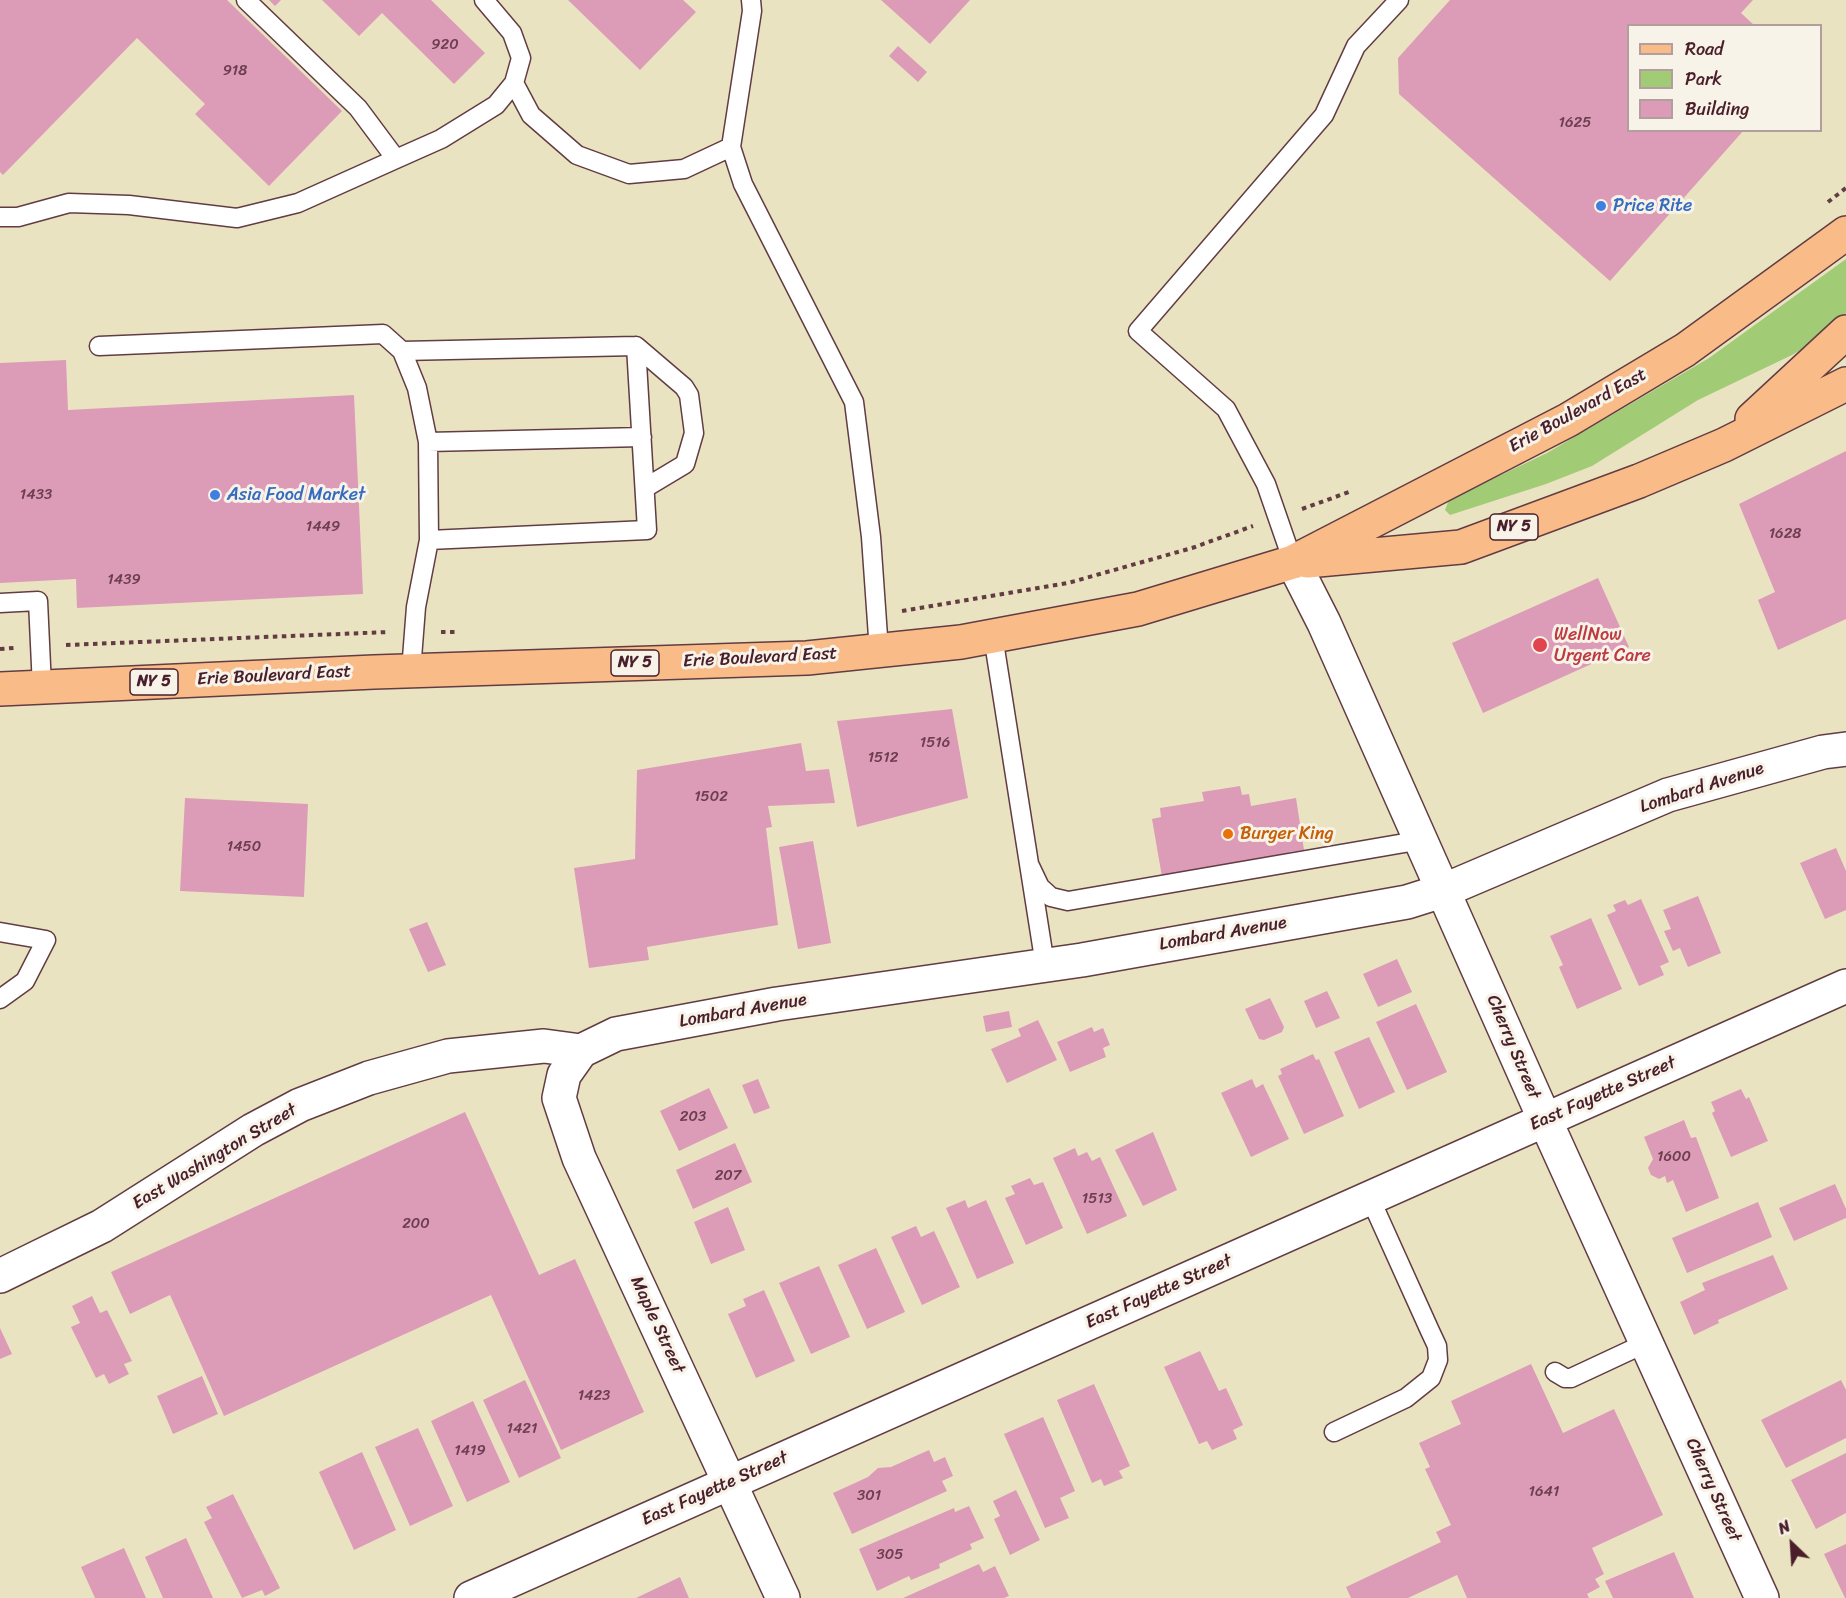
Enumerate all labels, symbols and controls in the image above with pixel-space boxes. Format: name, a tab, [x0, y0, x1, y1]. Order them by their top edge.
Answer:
legend	[1627, 24, 1822, 132]
text: Road	[1685, 33, 1724, 65]
house number: 920	[431, 36, 459, 54]
house number: 918	[223, 62, 247, 80]
text: Park	[1685, 63, 1722, 95]
text: Building	[1685, 93, 1749, 125]
house number: 1625	[1559, 114, 1591, 132]
place label: Price Rite	[1613, 195, 1692, 217]
marker: Price Rite	[1594, 199, 1608, 213]
street label: Erie Boulevard East	[1505, 364, 1651, 458]
place label: Asia Food Market	[227, 484, 365, 506]
house number: 1433	[20, 486, 52, 504]
marker: Asia Food Market	[208, 488, 222, 502]
road number: NY 5	[1490, 514, 1538, 540]
house number: 1449	[306, 518, 340, 536]
house number: 1628	[1769, 525, 1801, 543]
house number: 1439	[107, 571, 141, 589]
place label: WellNow Urgent Care	[1554, 624, 1651, 666]
marker: WellNow Urgent Care	[1531, 636, 1549, 654]
street label: Erie Boulevard East	[682, 643, 838, 673]
road number: NY 5	[611, 650, 659, 676]
street label: Erie Boulevard East	[196, 661, 352, 691]
road number: NY 5	[130, 669, 178, 695]
house number: 1516	[920, 734, 950, 752]
house number: 1512	[868, 749, 898, 767]
street label: Lombard Avenue	[1637, 758, 1767, 818]
house number: 1502	[694, 788, 728, 806]
place label: Burger King	[1240, 823, 1333, 845]
marker: Burger King	[1221, 827, 1235, 841]
house number: 1450	[227, 838, 261, 856]
street label: Lombard Avenue	[1158, 912, 1288, 956]
street label: Lombard Avenue	[678, 989, 808, 1033]
street label: Cherry Street	[1481, 992, 1545, 1102]
street label: East Fayette Street	[1527, 1052, 1679, 1136]
street label: East Washington Street	[129, 1099, 301, 1215]
house number: 203	[680, 1108, 706, 1126]
house number: 1600	[1657, 1148, 1691, 1166]
house number: 207	[715, 1167, 741, 1185]
house number: 1513	[1082, 1190, 1112, 1208]
house number: 200	[402, 1215, 430, 1233]
street label: East Fayette Street	[1083, 1250, 1235, 1334]
street label: Maple Street	[625, 1273, 689, 1377]
house number: 1423	[578, 1387, 610, 1405]
house number: 1421	[507, 1420, 537, 1438]
street label: Cherry Street	[1681, 1435, 1745, 1545]
house number: 1419	[454, 1442, 486, 1460]
street label: East Fayette Street	[639, 1447, 791, 1531]
house number: 1641	[1529, 1483, 1559, 1501]
house number: 301	[857, 1487, 881, 1505]
text: N	[1773, 1512, 1795, 1543]
north arrow	[1762, 1514, 1822, 1574]
house number: 305	[877, 1546, 903, 1564]

